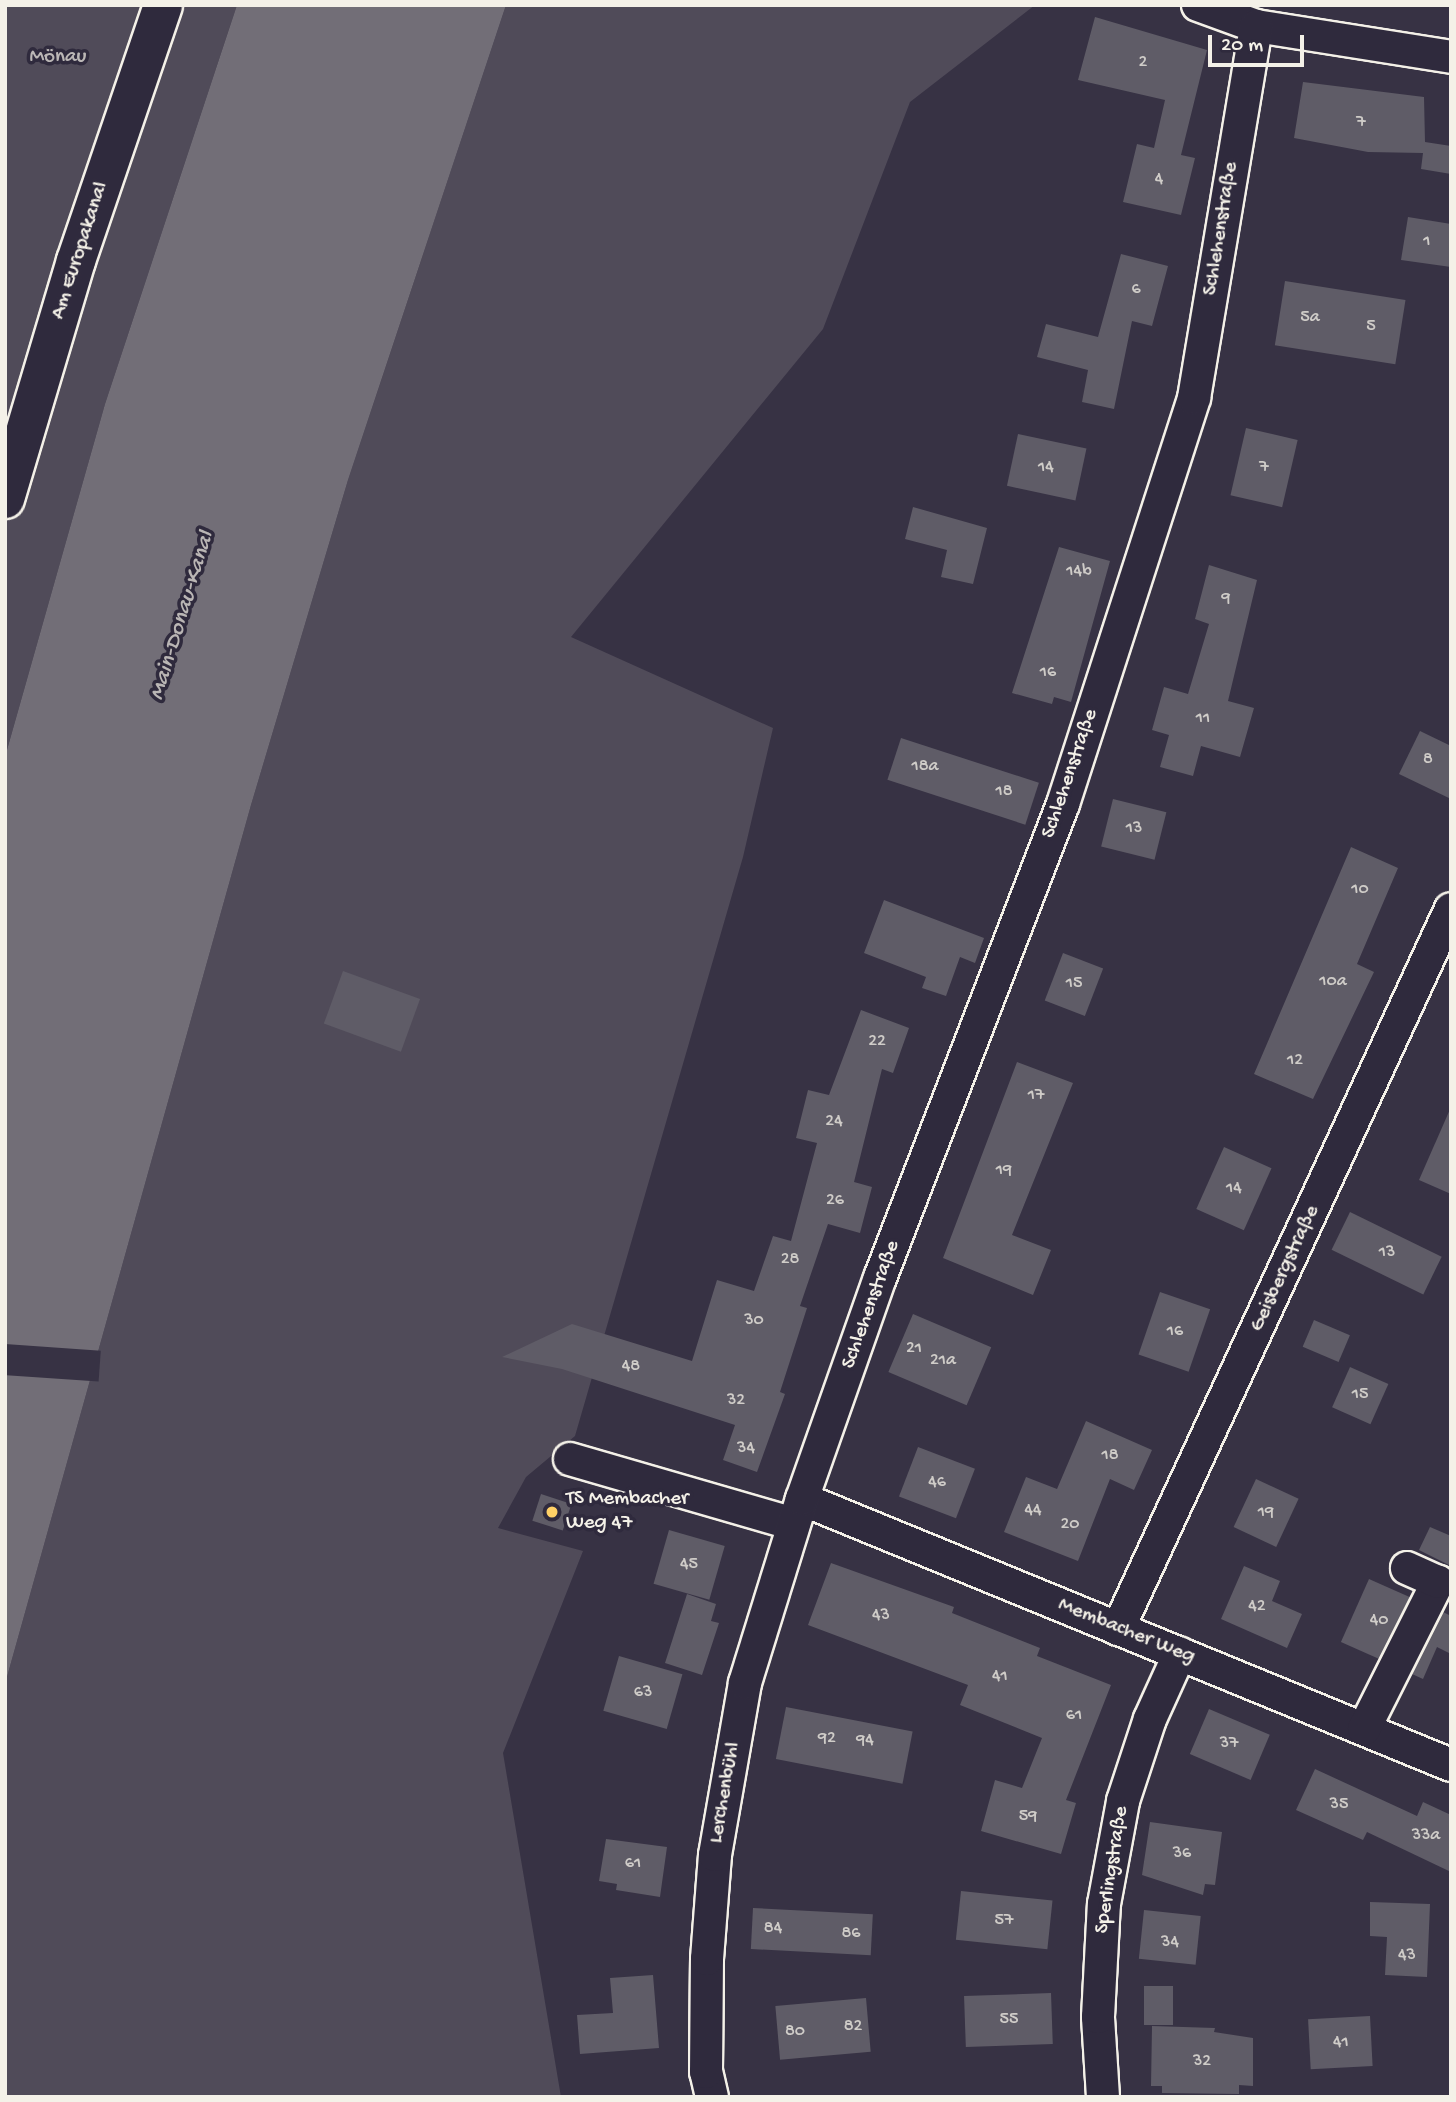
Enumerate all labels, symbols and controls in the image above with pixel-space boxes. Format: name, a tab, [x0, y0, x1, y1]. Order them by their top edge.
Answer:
scale bar	[1211, 21, 1307, 65]
text: 20 m	[1221, 34, 1263, 59]
park label: Mönau	[30, 45, 86, 71]
house number: 2	[1139, 52, 1147, 74]
house number: 7	[1356, 112, 1366, 134]
street label: Schlehenstraße	[1199, 161, 1245, 297]
house number: 4	[1155, 169, 1163, 191]
street label: Am Europakanal	[47, 179, 115, 323]
house number: 1	[1423, 231, 1431, 253]
house number: 6	[1131, 279, 1141, 301]
house number: 5a	[1300, 307, 1320, 329]
house number: 5	[1366, 316, 1376, 338]
house number: 14	[1038, 457, 1054, 479]
house number: 7	[1259, 457, 1269, 479]
water label: Main-Donau-Kanal	[144, 528, 222, 704]
house number: 14b	[1066, 561, 1092, 583]
house number: 9	[1221, 588, 1231, 610]
house number: 16	[1040, 662, 1056, 684]
street label: Schlehenstraße	[1037, 706, 1105, 842]
house number: 11	[1196, 708, 1210, 730]
house number: 8	[1423, 749, 1433, 771]
house number: 18a	[911, 756, 939, 778]
house number: 18	[995, 781, 1013, 803]
house number: 13	[1126, 818, 1142, 840]
house number: 10	[1351, 879, 1369, 901]
house number: 10a	[1319, 971, 1347, 993]
house number: 15	[1066, 973, 1082, 995]
house number: 22	[868, 1031, 886, 1053]
house number: 12	[1287, 1050, 1303, 1072]
house number: 17	[1028, 1085, 1044, 1107]
house number: 24	[825, 1111, 843, 1133]
house number: 19	[996, 1160, 1012, 1182]
house number: 14	[1226, 1178, 1242, 1200]
house number: 26	[826, 1190, 844, 1212]
street label: Geisbergstraße	[1246, 1202, 1326, 1336]
street label: Schlehenstraße	[837, 1237, 907, 1373]
house number: 13	[1379, 1242, 1395, 1264]
house number: 28	[781, 1249, 799, 1271]
house number: 30	[744, 1310, 764, 1332]
house number: 16	[1167, 1321, 1183, 1343]
house number: 21	[906, 1338, 922, 1360]
house number: 21a	[930, 1350, 956, 1372]
house number: 48	[622, 1356, 640, 1378]
house number: 15	[1352, 1384, 1368, 1406]
house number: 32	[727, 1390, 745, 1412]
house number: 34	[737, 1438, 755, 1460]
house number: 18	[1101, 1445, 1119, 1467]
house number: 46	[928, 1472, 946, 1494]
place label: TS Membacher Weg 47	[566, 1487, 689, 1537]
house number: 44	[1024, 1500, 1042, 1522]
house number: 19	[1258, 1502, 1274, 1524]
marker: TS Membacher Weg 47	[544, 1504, 560, 1520]
house number: 20	[1060, 1514, 1080, 1536]
house number: 45	[680, 1554, 698, 1576]
street label: Membacher Weg	[1054, 1593, 1198, 1671]
house number: 42	[1248, 1596, 1266, 1618]
house number: 43	[872, 1605, 890, 1627]
house number: 40	[1370, 1610, 1388, 1632]
house number: 41	[992, 1666, 1008, 1688]
house number: 63	[634, 1682, 652, 1704]
house number: 61	[1066, 1705, 1082, 1727]
house number: 92	[818, 1728, 836, 1750]
house number: 94	[856, 1730, 874, 1752]
house number: 37	[1220, 1733, 1238, 1755]
street label: Lerchenbühl	[705, 1741, 747, 1845]
house number: 35	[1330, 1794, 1348, 1816]
street label: Sperlingstraße	[1091, 1805, 1135, 1935]
house number: 59	[1019, 1806, 1037, 1828]
house number: 33a	[1412, 1825, 1440, 1847]
house number: 36	[1173, 1843, 1191, 1865]
house number: 61	[625, 1853, 641, 1875]
house number: 57	[995, 1910, 1013, 1932]
house number: 84	[764, 1918, 782, 1940]
house number: 86	[842, 1923, 860, 1945]
house number: 34	[1161, 1932, 1179, 1954]
house number: 43	[1398, 1945, 1416, 1967]
house number: 55	[1000, 2009, 1018, 2031]
house number: 82	[844, 2016, 862, 2038]
house number: 80	[785, 2021, 805, 2043]
house number: 41	[1333, 2032, 1349, 2054]
house number: 32	[1193, 2051, 1211, 2073]

